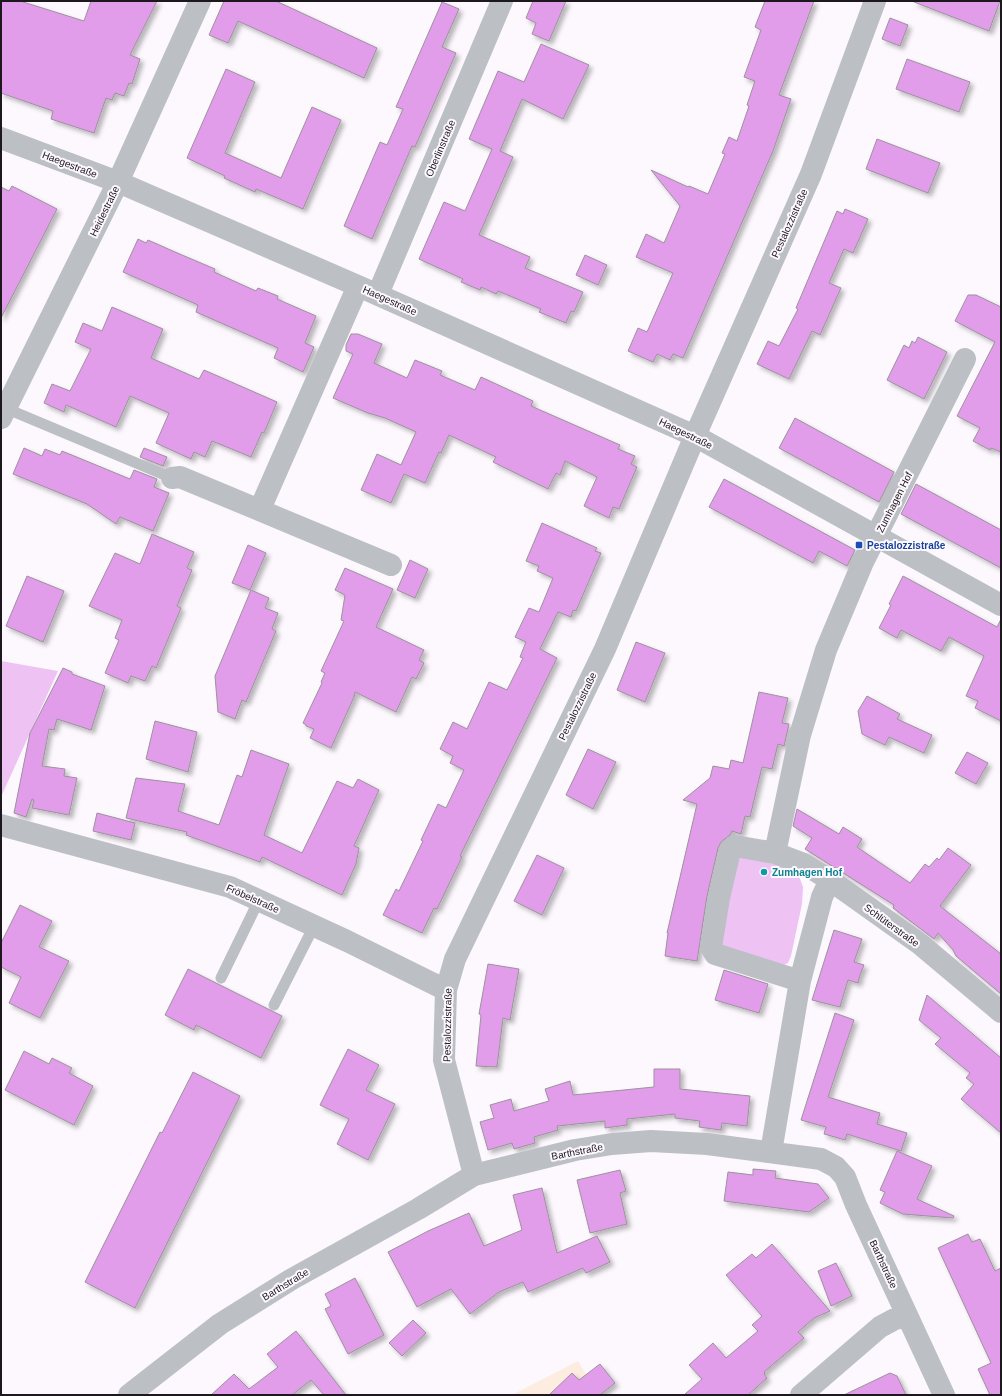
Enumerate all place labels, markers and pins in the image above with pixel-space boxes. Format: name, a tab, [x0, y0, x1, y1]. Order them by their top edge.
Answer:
marker: Pestalozzistraße	[854, 540, 864, 550]
place label: Pestalozzistraße	[867, 540, 946, 551]
marker: Zumhagen Hof	[759, 867, 769, 877]
place label: Zumhagen Hof	[772, 867, 843, 878]

